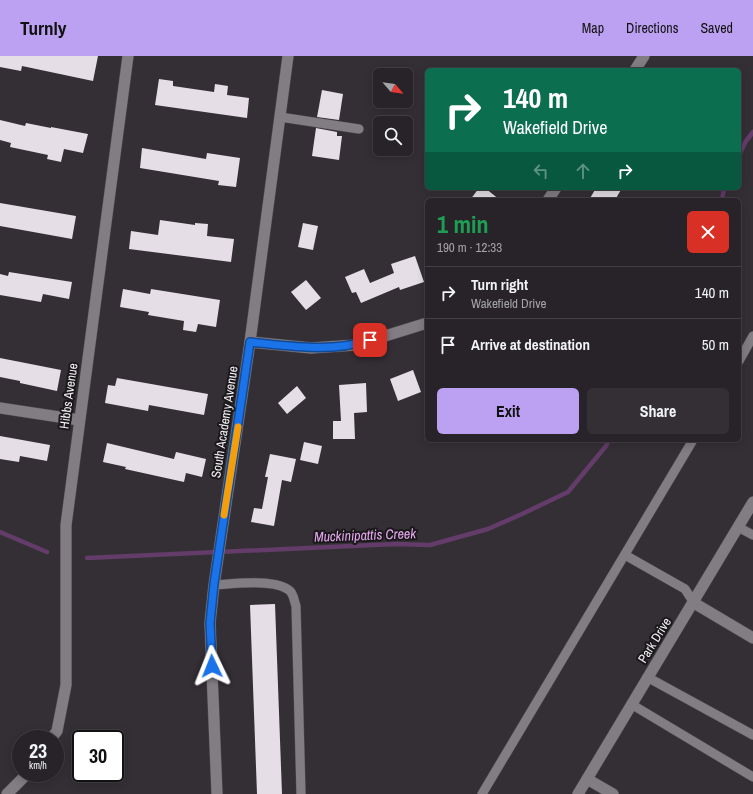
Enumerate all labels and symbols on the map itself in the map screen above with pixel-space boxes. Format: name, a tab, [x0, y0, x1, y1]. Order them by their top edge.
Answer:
north arrow	[373, 68, 413, 108]
pin	[353, 323, 387, 357]
street label: Hibbs Avenue	[55, 362, 82, 430]
street label: South Academy Avenue	[207, 365, 242, 479]
water label: Muckinipattis Creek	[314, 524, 418, 546]
street label: Park Drive	[634, 614, 675, 666]
position arrow	[191, 645, 233, 687]
speed limit sign: 30	[72, 730, 124, 782]

